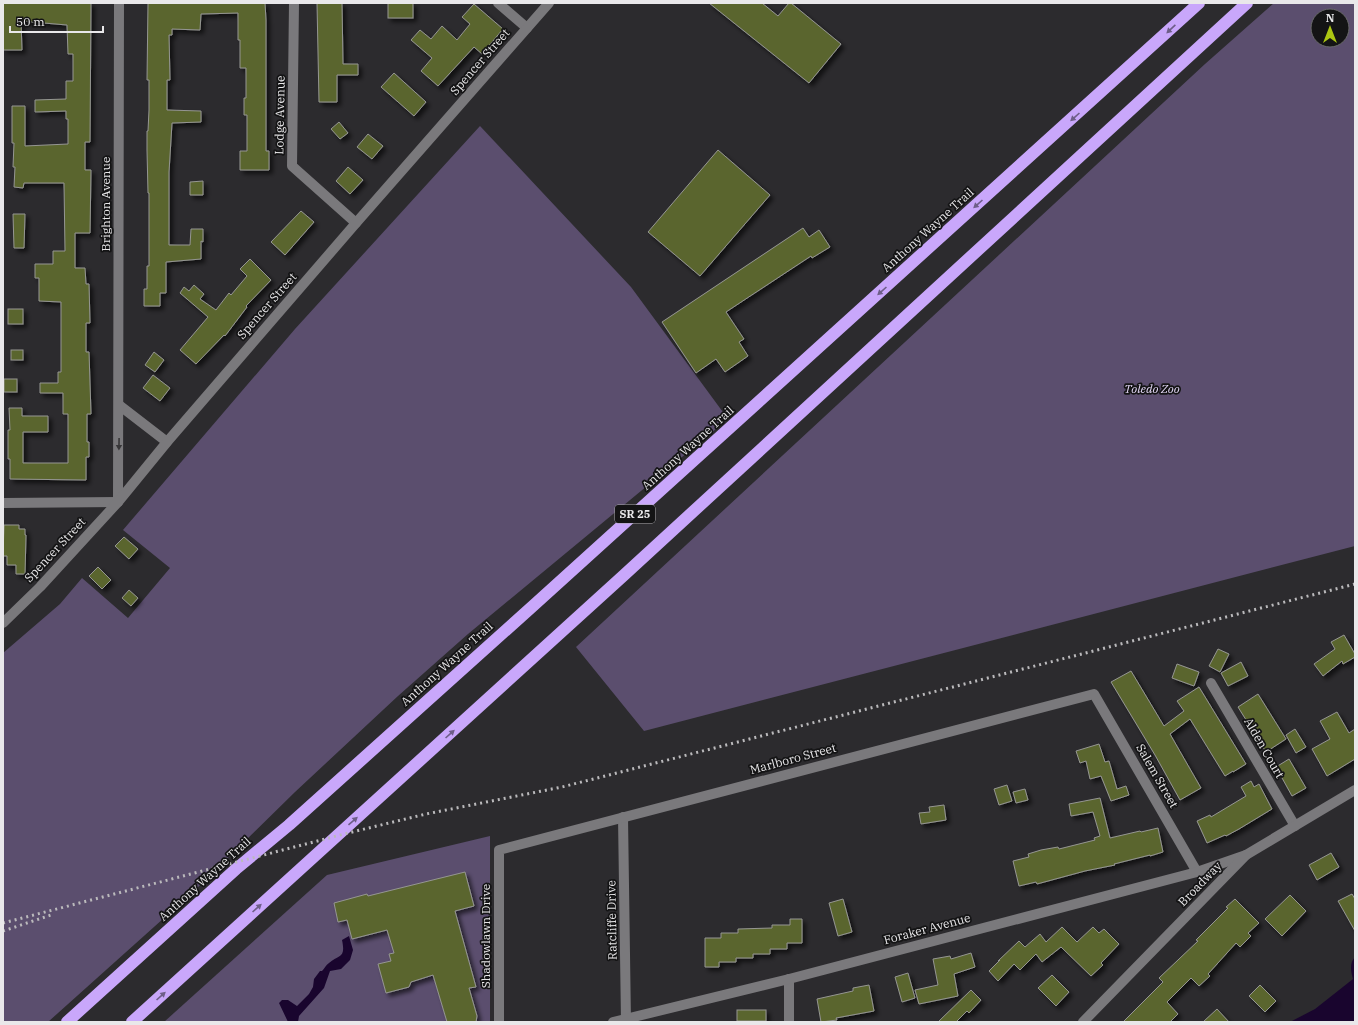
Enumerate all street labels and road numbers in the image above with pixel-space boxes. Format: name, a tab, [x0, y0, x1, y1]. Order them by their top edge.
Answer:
street label: Spencer Street	[447, 25, 512, 98]
street label: Lodge Avenue	[271, 75, 288, 155]
street label: Brighton Avenue	[98, 157, 113, 251]
street label: Anthony Wayne Trail	[879, 184, 977, 275]
street label: Spencer Street	[234, 269, 299, 342]
street label: Anthony Wayne Trail	[639, 402, 737, 493]
road number: SR 25	[615, 505, 655, 523]
street label: Spencer Street	[21, 514, 88, 585]
street label: Anthony Wayne Trail	[398, 618, 496, 709]
street label: Alden Court	[1241, 715, 1288, 781]
street label: Marlboro Street	[748, 740, 838, 777]
street label: Salem Street	[1133, 741, 1182, 810]
street label: Anthony Wayne Trail	[156, 833, 254, 924]
street label: Broadway	[1175, 858, 1225, 909]
street label: Ratcliffe Drive	[603, 880, 620, 960]
street label: Shadowlawn Drive	[478, 884, 493, 988]
street label: Foraker Avenue	[882, 910, 972, 947]

